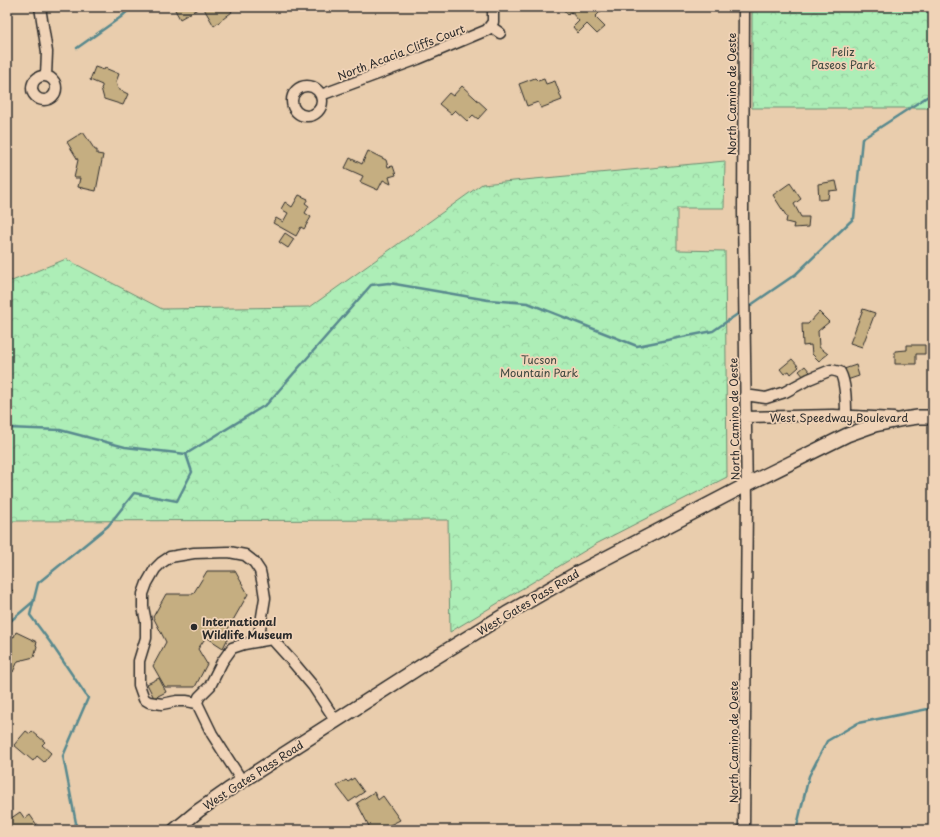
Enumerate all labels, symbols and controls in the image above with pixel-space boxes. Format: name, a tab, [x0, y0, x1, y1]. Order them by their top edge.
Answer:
street label: North Acacia Cliffs Court	[335, 20, 468, 84]
street label: North Camino de Oeste	[723, 32, 740, 155]
park label: Feliz Paseos Park	[811, 43, 875, 73]
park label: Tucson Mountain Park	[500, 351, 578, 381]
street label: North Camino de Oeste	[724, 357, 744, 480]
street label: West Speedway Boulevard	[770, 409, 908, 426]
street label: West Gates Pass Road	[474, 565, 582, 639]
place label: International Wildlife Museum	[202, 613, 293, 643]
marker: International Wildlife Museum	[189, 622, 199, 632]
street label: North Camino de Oeste	[725, 680, 742, 803]
street label: West Gates Pass Road	[199, 736, 307, 814]

